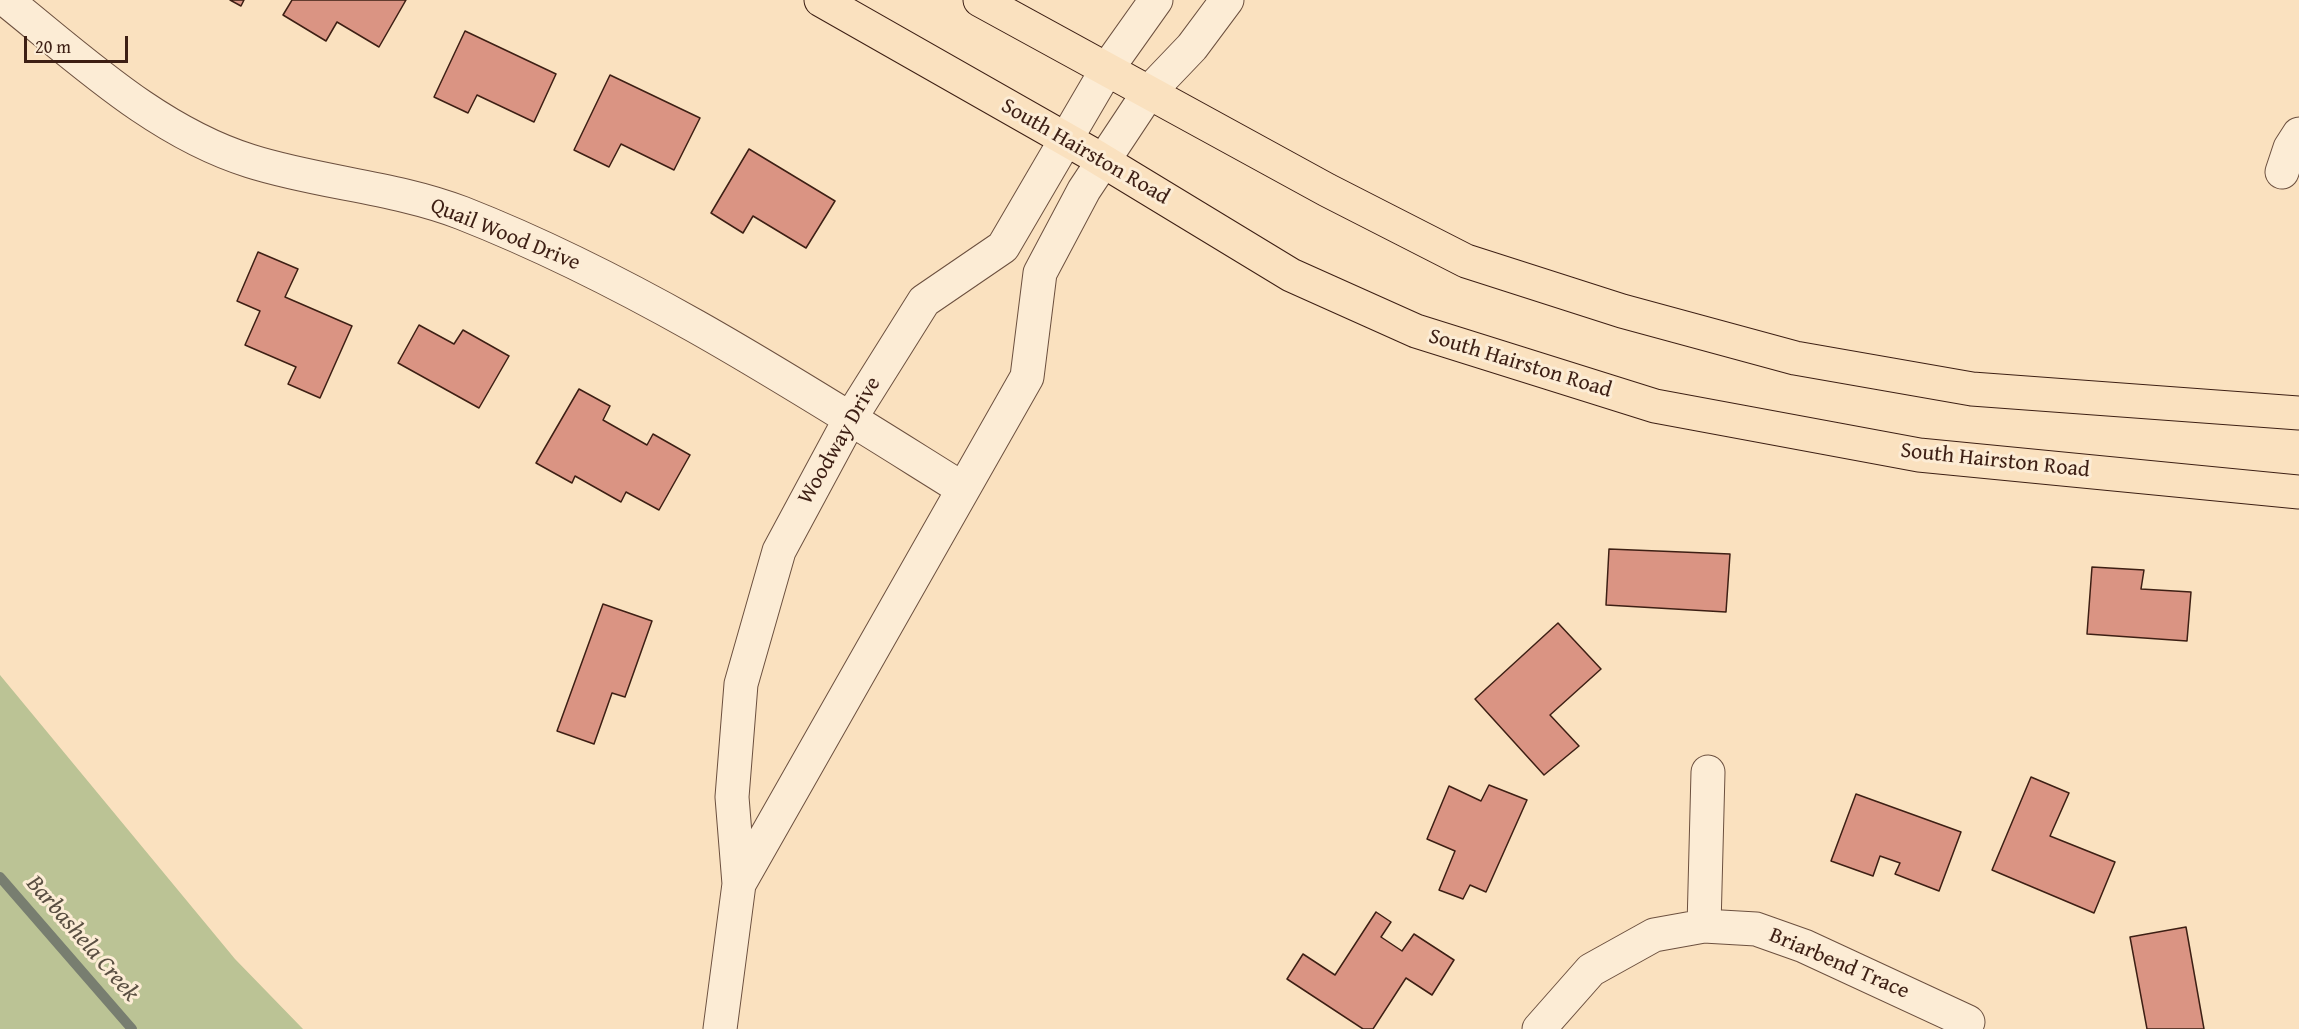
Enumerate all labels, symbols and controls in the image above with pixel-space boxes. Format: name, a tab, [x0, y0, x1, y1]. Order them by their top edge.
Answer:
scale bar	[27, 24, 130, 62]
text: 20 m	[35, 33, 71, 60]
street label: South Hairston Road	[996, 93, 1174, 211]
street label: Quail Wood Drive	[426, 193, 584, 277]
street label: South Hairston Road	[1425, 324, 1615, 404]
street label: Woodway Drive	[793, 373, 887, 509]
street label: South Hairston Road	[1899, 438, 2091, 484]
water label: Barbashela Creek	[20, 870, 144, 1008]
street label: Briarbend Trace	[1765, 923, 1913, 1005]

